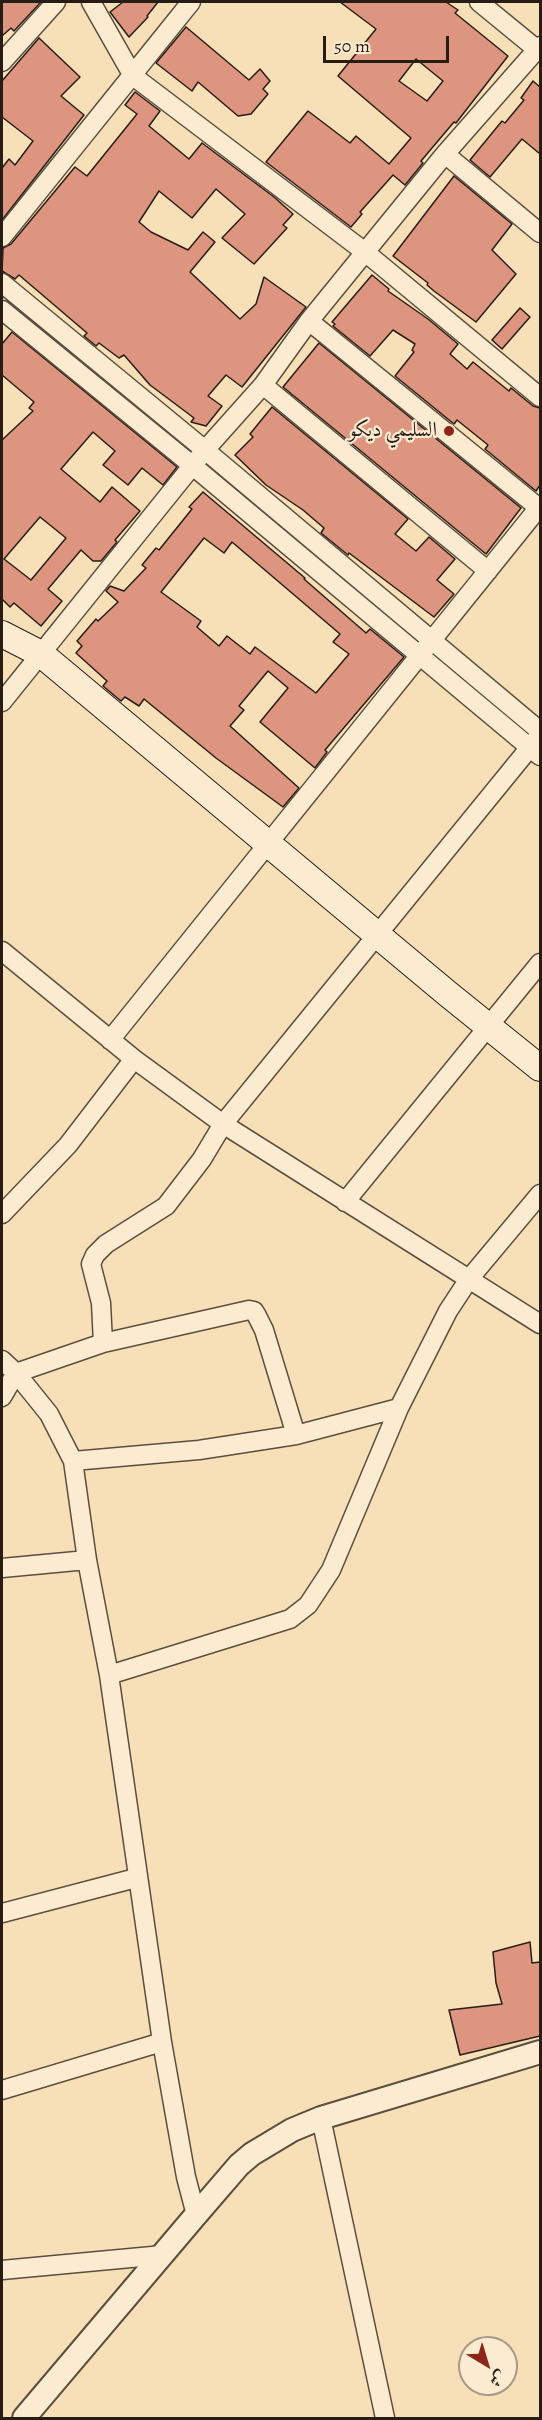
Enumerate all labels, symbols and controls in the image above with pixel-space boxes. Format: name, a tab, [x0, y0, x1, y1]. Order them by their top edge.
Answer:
scale bar	[326, 24, 452, 62]
text: 50 m	[334, 34, 370, 58]
place label: السليمي ديكو	[348, 418, 437, 444]
marker: السليمي ديكو	[442, 424, 456, 438]
north arrow	[458, 2336, 518, 2396]
text: ش	[485, 2365, 511, 2392]

